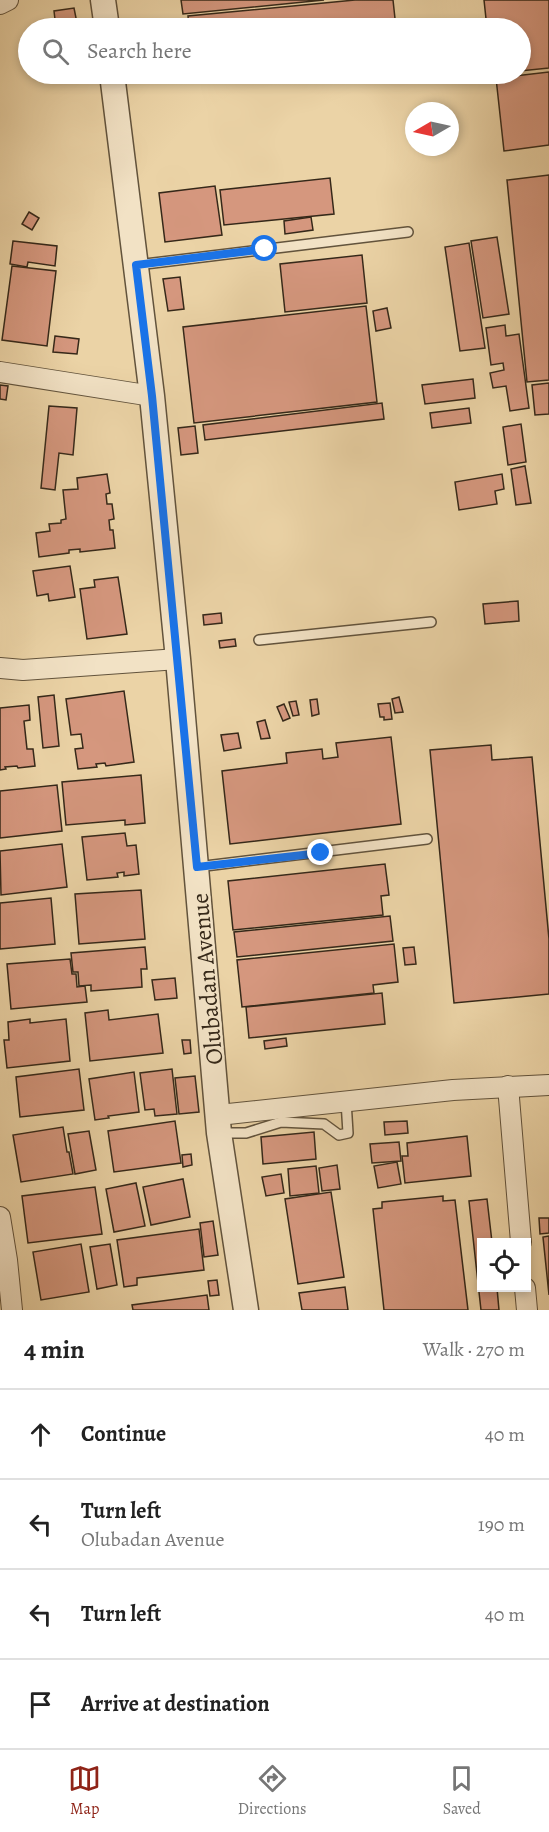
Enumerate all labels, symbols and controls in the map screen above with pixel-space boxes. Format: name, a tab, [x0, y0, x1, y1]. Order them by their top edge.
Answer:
search box	[18, 18, 531, 84]
icon: search	[39, 35, 72, 68]
text: Search here	[87, 36, 192, 66]
north arrow	[405, 102, 459, 156]
route start	[251, 235, 277, 261]
route end	[307, 839, 333, 865]
street label: Olubadan Avenue	[184, 892, 230, 1066]
map controls	[477, 1238, 531, 1292]
button: locate	[477, 1238, 531, 1292]
text: 4 min	[24, 1332, 85, 1367]
text: Walk · 270 m	[423, 1336, 525, 1363]
icon: ahead	[24, 1418, 57, 1451]
text: Continue	[81, 1419, 166, 1449]
text: 40 m	[485, 1421, 525, 1448]
text: Turn left	[81, 1496, 161, 1526]
icon: left	[24, 1508, 57, 1541]
text: 190 m	[478, 1511, 525, 1538]
text: Olubadan Avenue	[81, 1526, 225, 1553]
icon: left	[24, 1598, 57, 1631]
text: Turn left	[81, 1599, 161, 1629]
text: 40 m	[485, 1601, 525, 1628]
icon: arrive	[24, 1688, 57, 1721]
text: Arrive at destination	[81, 1689, 270, 1719]
tab: Map	[68, 1762, 101, 1820]
tab: Directions	[238, 1762, 306, 1820]
tab: Saved	[443, 1762, 481, 1820]

